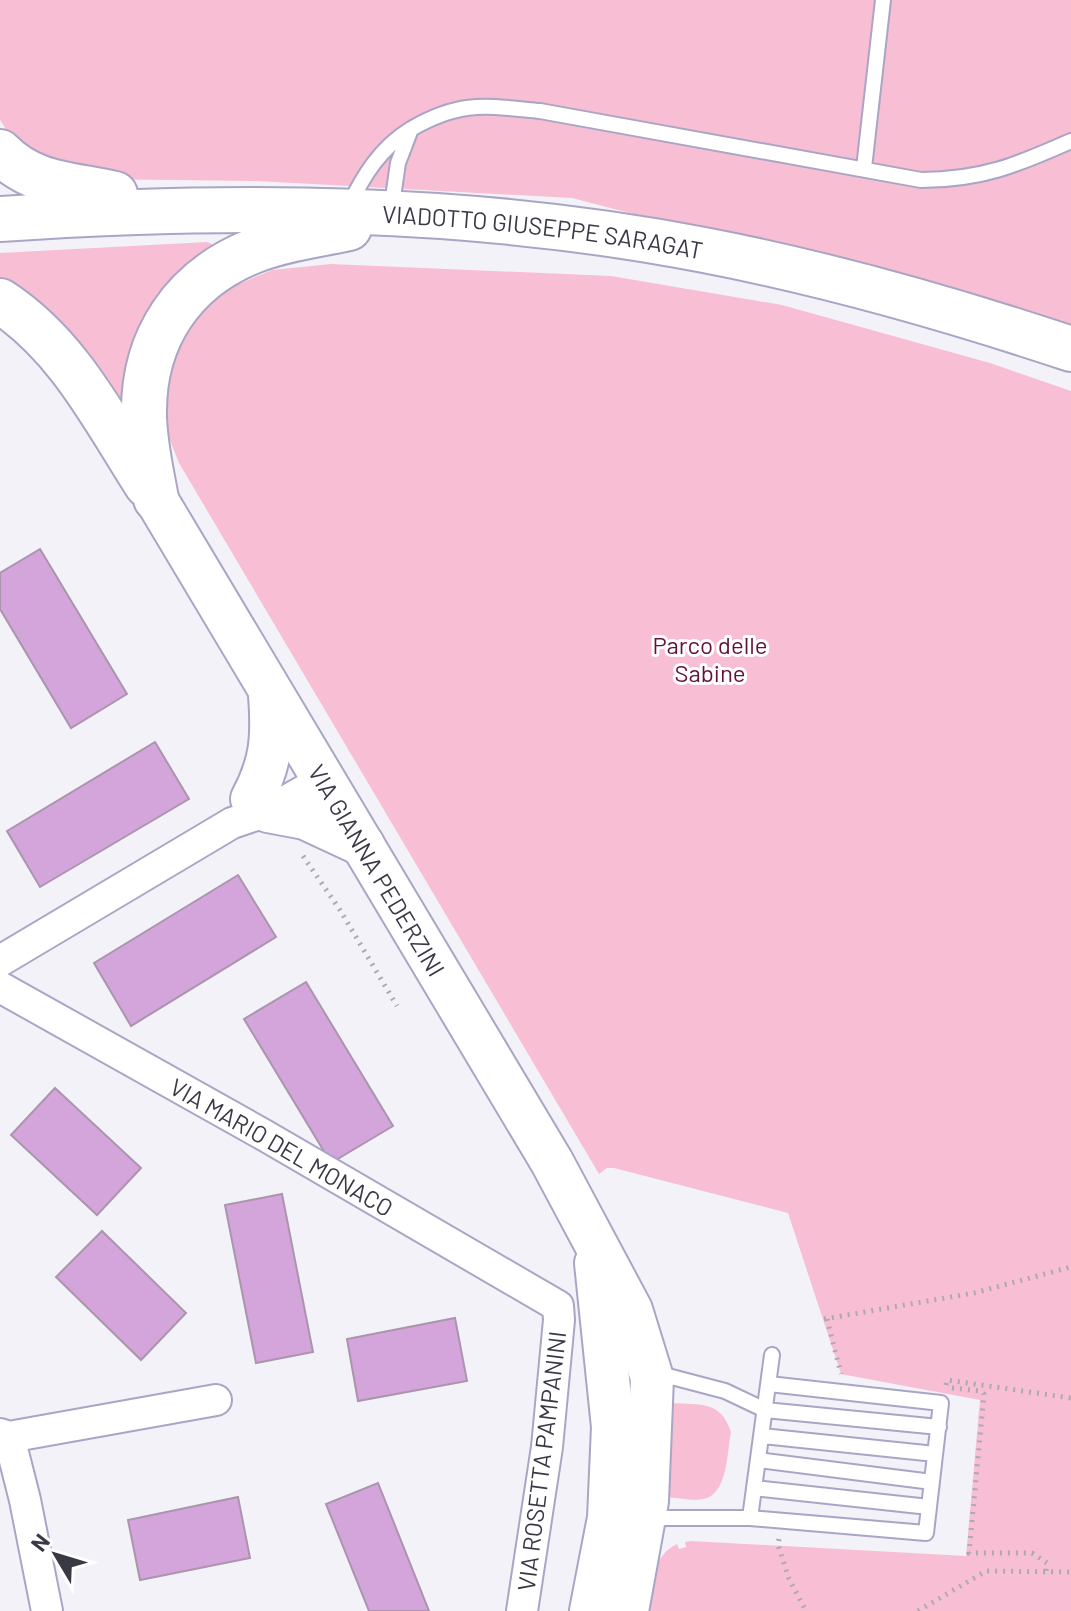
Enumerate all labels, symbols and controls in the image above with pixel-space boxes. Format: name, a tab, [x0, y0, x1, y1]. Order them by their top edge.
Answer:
street label: VIADOTTO GIUSEPPE SARAGAT	[382, 198, 706, 264]
park label: Parco delle Sabine	[652, 630, 768, 687]
street label: VIA GIANNA PEDERZINI	[303, 759, 452, 981]
street label: VIA MARIO DEL MONACO	[166, 1071, 399, 1222]
street label: VIA ROSETTA PAMPANINI	[511, 1329, 571, 1593]
north arrow	[16, 1515, 96, 1595]
text: N	[25, 1528, 54, 1556]

